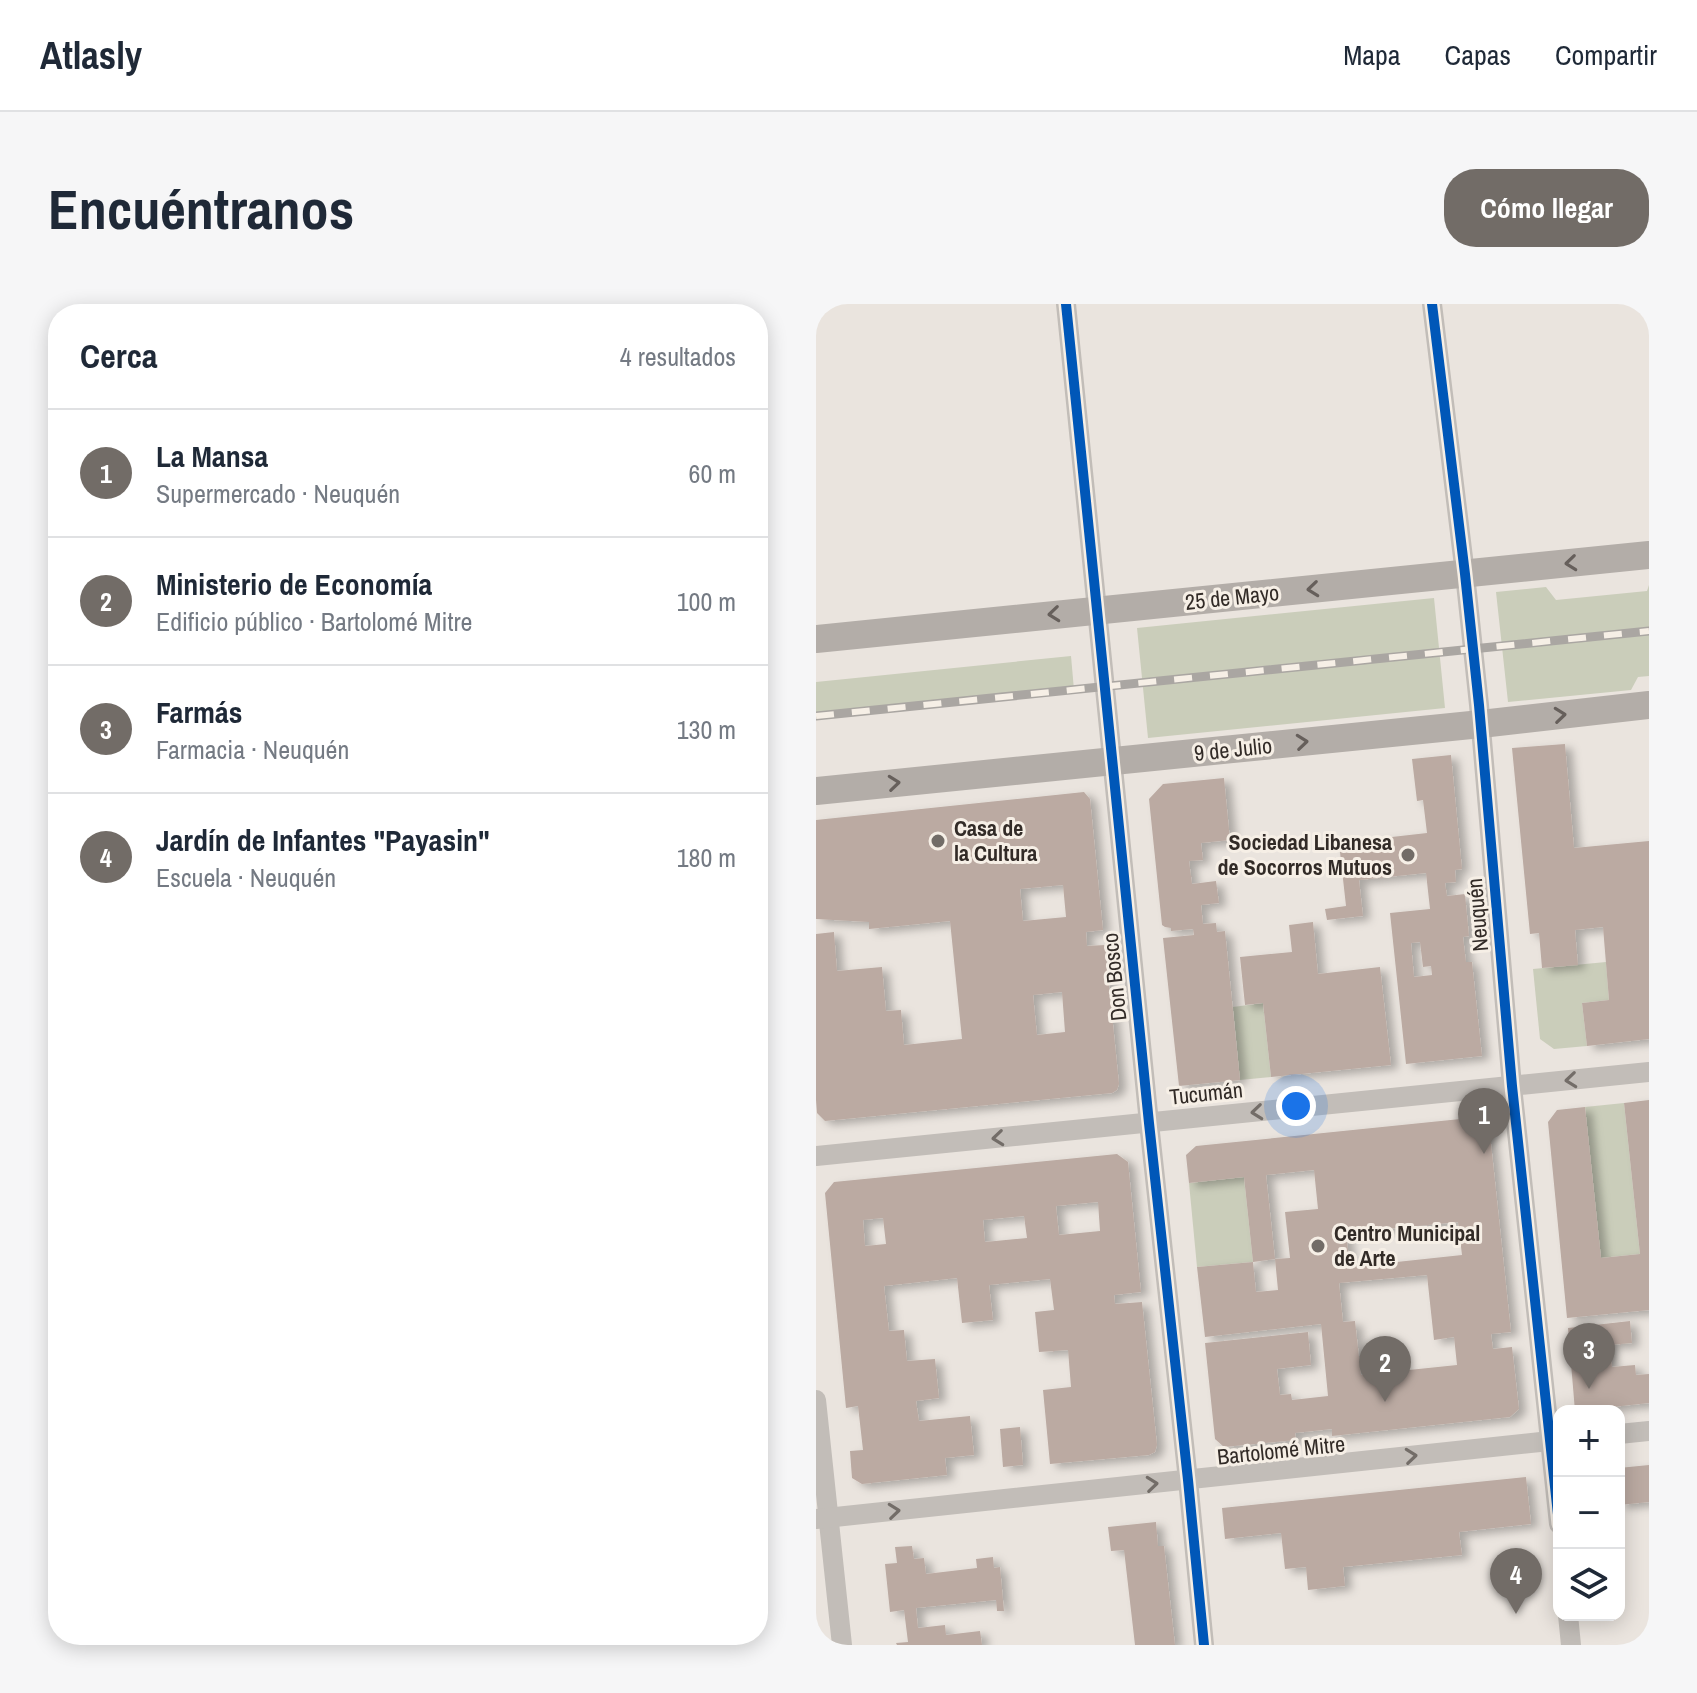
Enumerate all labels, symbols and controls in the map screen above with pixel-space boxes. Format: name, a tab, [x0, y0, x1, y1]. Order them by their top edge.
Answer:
text: Atlasly	[40, 30, 142, 81]
text: Mapa	[1343, 36, 1401, 74]
text: Capas	[1445, 36, 1511, 74]
text: Compartir	[1555, 36, 1657, 74]
button: Cómo llegar	[1444, 169, 1649, 247]
text: Encuéntranos	[48, 171, 354, 246]
text: Cerca	[80, 333, 158, 379]
text: 4 resultados	[620, 339, 736, 374]
text: La Mansa	[156, 436, 268, 476]
text: 1	[100, 456, 112, 491]
text: 60 m	[689, 456, 736, 491]
text: Supermercado · Neuquén	[156, 476, 400, 511]
one-way arrow	[1564, 554, 1577, 571]
text: Ministerio de Economía	[156, 564, 432, 604]
street label: 25 de Mayo	[1184, 577, 1280, 617]
one-way arrow	[1306, 580, 1319, 597]
text: 2	[100, 584, 112, 619]
text: 100 m	[677, 584, 736, 619]
text: Edificio público · Bartolomé Mitre	[156, 604, 472, 639]
one-way arrow	[1047, 606, 1060, 623]
text: Farmás	[156, 692, 242, 732]
one-way arrow	[1554, 706, 1567, 723]
text: 3	[100, 712, 112, 747]
text: 130 m	[677, 712, 736, 747]
street label: 9 de Julio	[1193, 730, 1273, 768]
text: Farmacia · Neuquén	[156, 732, 349, 767]
one-way arrow	[1296, 733, 1309, 750]
one-way arrow	[888, 774, 901, 791]
place label: Casa de la Cultura	[954, 813, 1037, 868]
text: Jardín de Infantes "Payasin"	[156, 820, 490, 860]
place label: Sociedad Libanesa de Socorros Mutuos	[1218, 827, 1392, 882]
marker: Casa de la Cultura	[929, 832, 947, 850]
text: 4	[100, 840, 112, 875]
text: 180 m	[677, 840, 736, 875]
marker: Sociedad Libanesa de Socorros Mutuos	[1399, 846, 1417, 864]
text: Escuela · Neuquén	[156, 860, 336, 895]
street label: Neuquén	[1459, 877, 1495, 953]
street label: Don Bosco	[1094, 932, 1134, 1022]
one-way arrow	[1564, 1072, 1577, 1089]
street label: Tucumán	[1168, 1074, 1244, 1112]
your location	[1276, 1086, 1316, 1126]
pin: 1	[1458, 1088, 1510, 1154]
one-way arrow	[1250, 1104, 1263, 1121]
one-way arrow	[991, 1130, 1004, 1147]
place label: Centro Municipal de Arte	[1334, 1218, 1480, 1273]
marker: Centro Municipal de Arte	[1309, 1237, 1327, 1255]
pin: 3	[1563, 1323, 1615, 1389]
pin: 2	[1359, 1336, 1411, 1402]
map controls	[1553, 1405, 1625, 1621]
button: +	[1553, 1405, 1625, 1477]
street label: Bartolomé Mitre	[1216, 1428, 1346, 1472]
one-way arrow	[1405, 1448, 1418, 1465]
one-way arrow	[1146, 1476, 1159, 1493]
button: −	[1553, 1477, 1625, 1549]
one-way arrow	[888, 1503, 901, 1520]
pin: 4	[1490, 1548, 1542, 1614]
button: layers	[1553, 1549, 1625, 1621]

